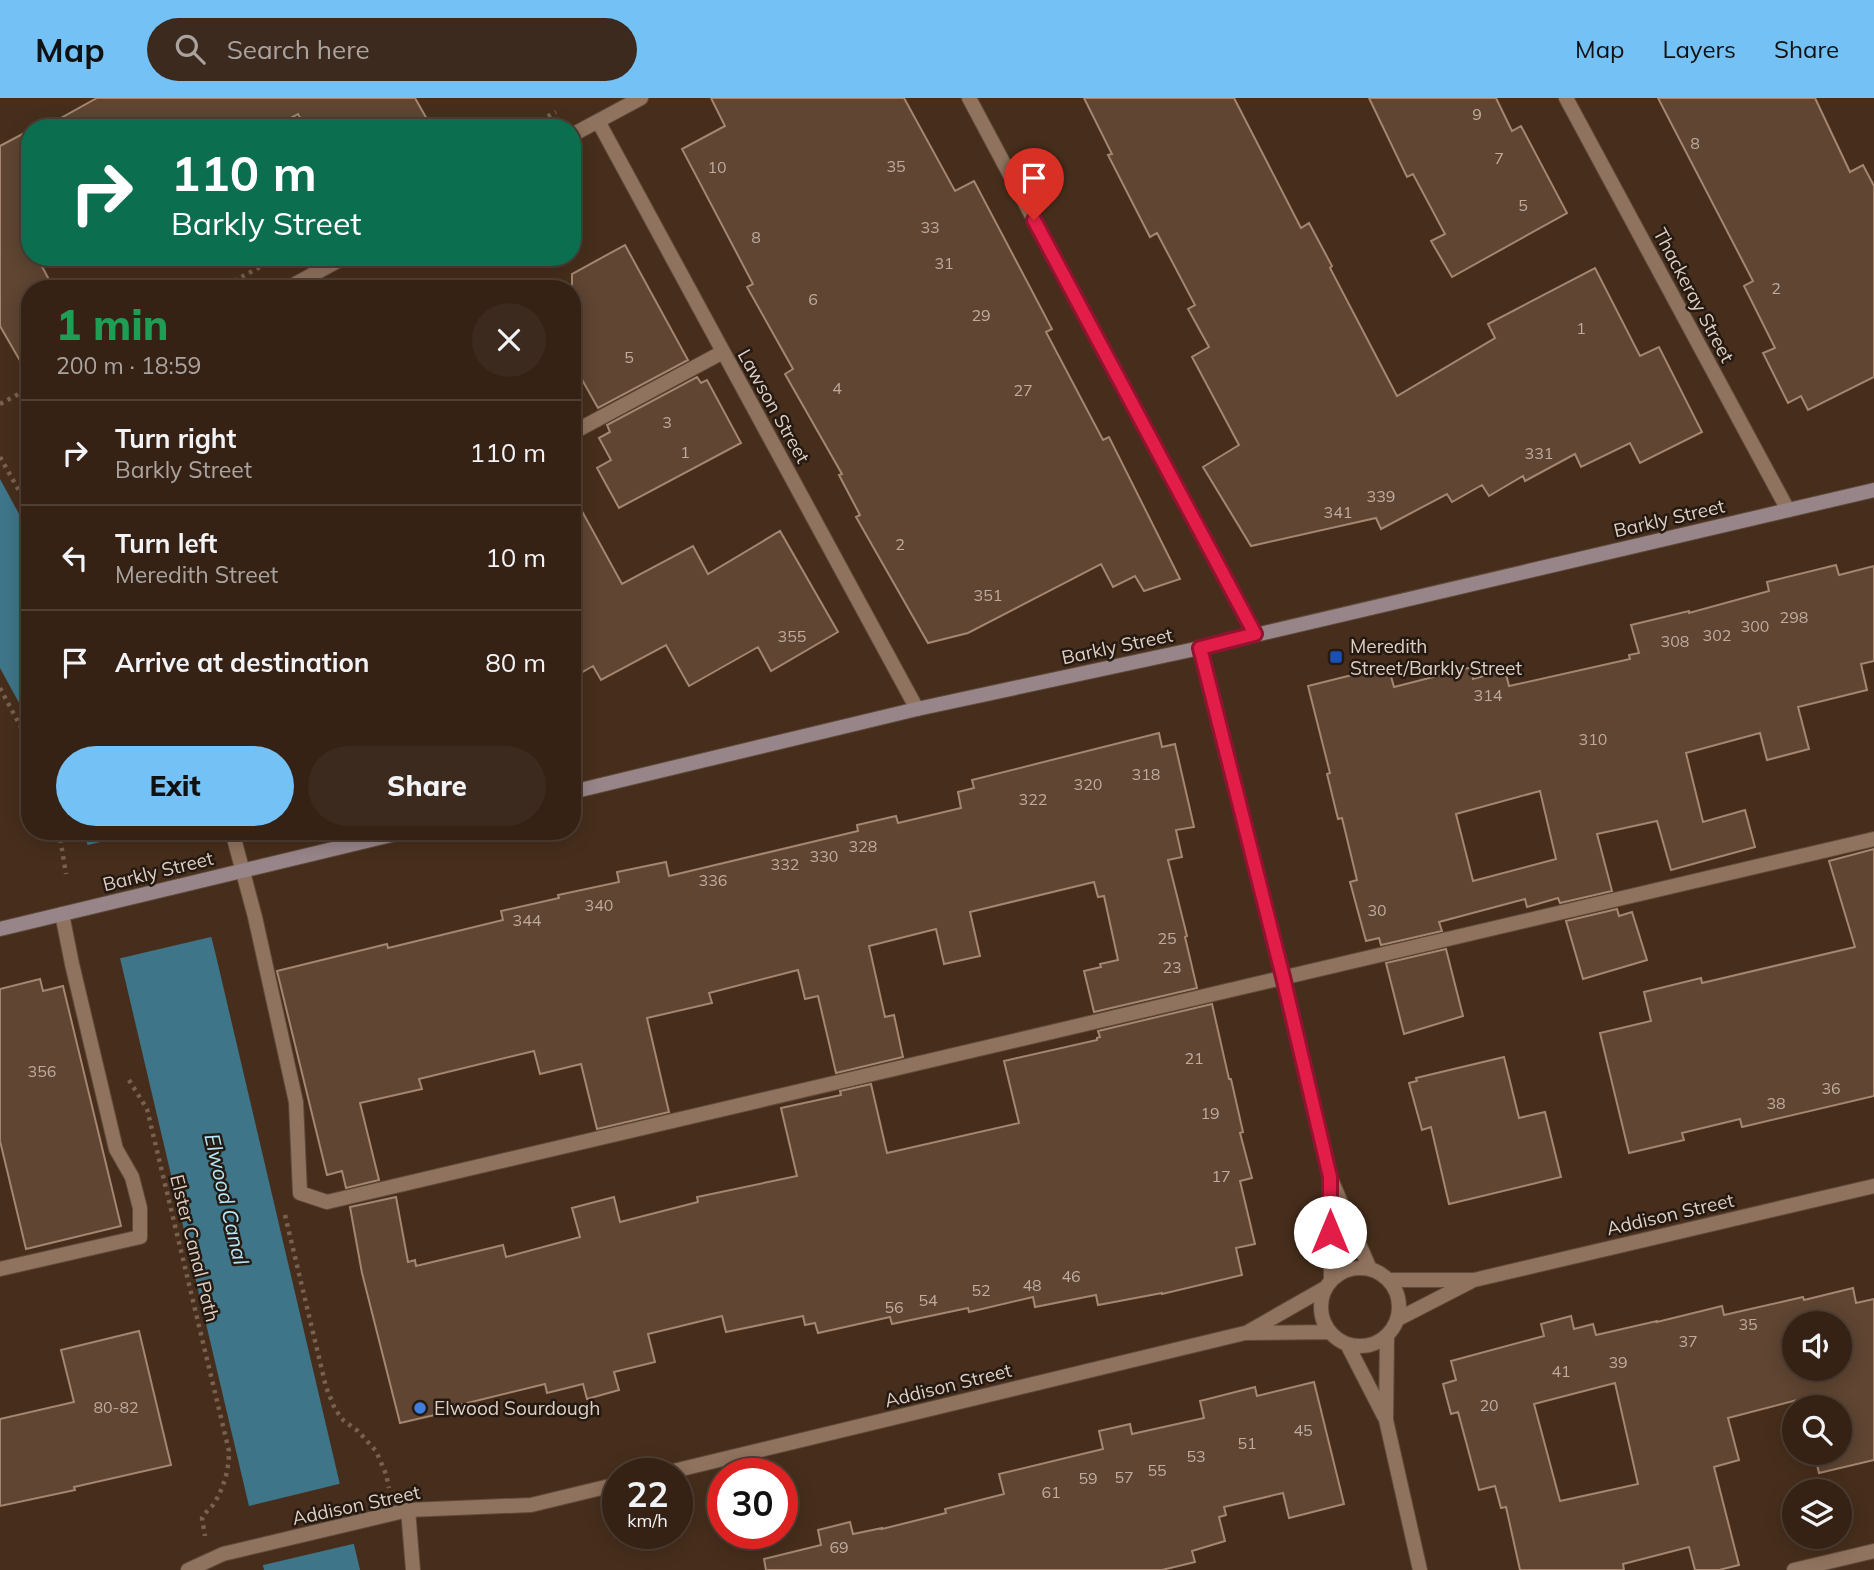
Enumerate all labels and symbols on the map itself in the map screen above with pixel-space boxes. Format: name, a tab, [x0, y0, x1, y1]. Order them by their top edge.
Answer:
house number: 9	[1472, 104, 1482, 124]
house number: 8	[1690, 133, 1700, 153]
pin	[1004, 148, 1064, 220]
house number: 7	[1494, 148, 1504, 168]
house number: 35	[886, 156, 906, 176]
house number: 10	[707, 157, 727, 177]
house number: 5	[1518, 195, 1528, 215]
house number: 33	[920, 217, 940, 237]
street label: Thackeray Street	[1648, 224, 1740, 367]
house number: 8	[751, 227, 761, 247]
house number: 31	[934, 253, 954, 273]
house number: 2	[1771, 278, 1781, 298]
house number: 6	[808, 289, 818, 309]
house number: 29	[971, 305, 991, 325]
house number: 1	[1576, 318, 1586, 338]
street label: Lawson Street	[733, 345, 815, 468]
house number: 5	[624, 347, 634, 367]
house number: 4	[832, 378, 842, 398]
house number: 27	[1013, 380, 1033, 400]
house number: 3	[662, 412, 672, 432]
house number: 1	[680, 442, 690, 462]
house number: 331	[1525, 443, 1553, 463]
house number: 339	[1367, 486, 1395, 506]
street label: Barkly Street	[1611, 494, 1727, 542]
house number: 341	[1324, 502, 1352, 522]
house number: 2	[895, 534, 905, 554]
house number: 351	[974, 585, 1002, 605]
house number: 298	[1780, 607, 1808, 627]
house number: 300	[1741, 616, 1769, 636]
street label: Barkly Street	[1059, 622, 1175, 669]
house number: 302	[1703, 625, 1731, 645]
house number: 355	[778, 626, 806, 646]
house number: 308	[1661, 631, 1689, 651]
place label: Meredith Street/Barkly Street	[1350, 634, 1522, 680]
marker: Meredith Street/Barkly Street	[1328, 649, 1344, 665]
house number: 314	[1474, 685, 1503, 705]
house number: 310	[1579, 729, 1607, 749]
house number: 318	[1132, 764, 1160, 784]
house number: 320	[1074, 774, 1102, 794]
house number: 322	[1019, 789, 1047, 809]
house number: 328	[849, 836, 877, 856]
street label: Barkly Street	[100, 846, 216, 896]
house number: 330	[810, 846, 838, 866]
house number: 332	[771, 854, 799, 874]
house number: 336	[699, 870, 727, 890]
house number: 340	[585, 895, 613, 915]
house number: 30	[1367, 900, 1387, 920]
house number: 344	[513, 910, 542, 930]
house number: 25	[1157, 928, 1177, 948]
house number: 23	[1162, 957, 1182, 977]
house number: 21	[1184, 1048, 1204, 1068]
house number: 356	[28, 1061, 56, 1081]
house number: 36	[1821, 1078, 1841, 1098]
house number: 38	[1766, 1093, 1786, 1113]
house number: 19	[1200, 1103, 1220, 1123]
water label: Elwood Canal	[199, 1131, 255, 1267]
house number: 17	[1211, 1166, 1231, 1186]
street label: Elster Canal Path	[165, 1172, 225, 1324]
street label: Addison Street	[1604, 1188, 1736, 1240]
position arrow	[1293, 1195, 1367, 1269]
house number: 46	[1061, 1266, 1081, 1286]
house number: 48	[1022, 1275, 1042, 1295]
house number: 52	[971, 1280, 991, 1300]
house number: 54	[918, 1290, 938, 1310]
house number: 56	[884, 1297, 904, 1317]
house number: 35	[1738, 1314, 1758, 1334]
house number: 37	[1678, 1331, 1698, 1351]
house number: 39	[1608, 1352, 1628, 1372]
street label: Addison Street	[882, 1358, 1014, 1412]
house number: 41	[1551, 1361, 1571, 1381]
house number: 20	[1479, 1395, 1499, 1415]
place label: Elwood Sourdough	[434, 1396, 600, 1420]
house number: 80-82	[93, 1397, 139, 1417]
marker: Elwood Sourdough	[412, 1400, 428, 1416]
house number: 45	[1293, 1420, 1313, 1440]
house number: 51	[1237, 1433, 1257, 1453]
house number: 53	[1186, 1446, 1206, 1466]
speed limit sign: 30	[707, 1458, 798, 1549]
house number: 55	[1147, 1460, 1167, 1480]
house number: 57	[1114, 1467, 1134, 1487]
house number: 59	[1078, 1468, 1098, 1488]
street label: Addison Street	[290, 1480, 422, 1530]
house number: 61	[1041, 1482, 1061, 1502]
house number: 69	[829, 1537, 849, 1557]

